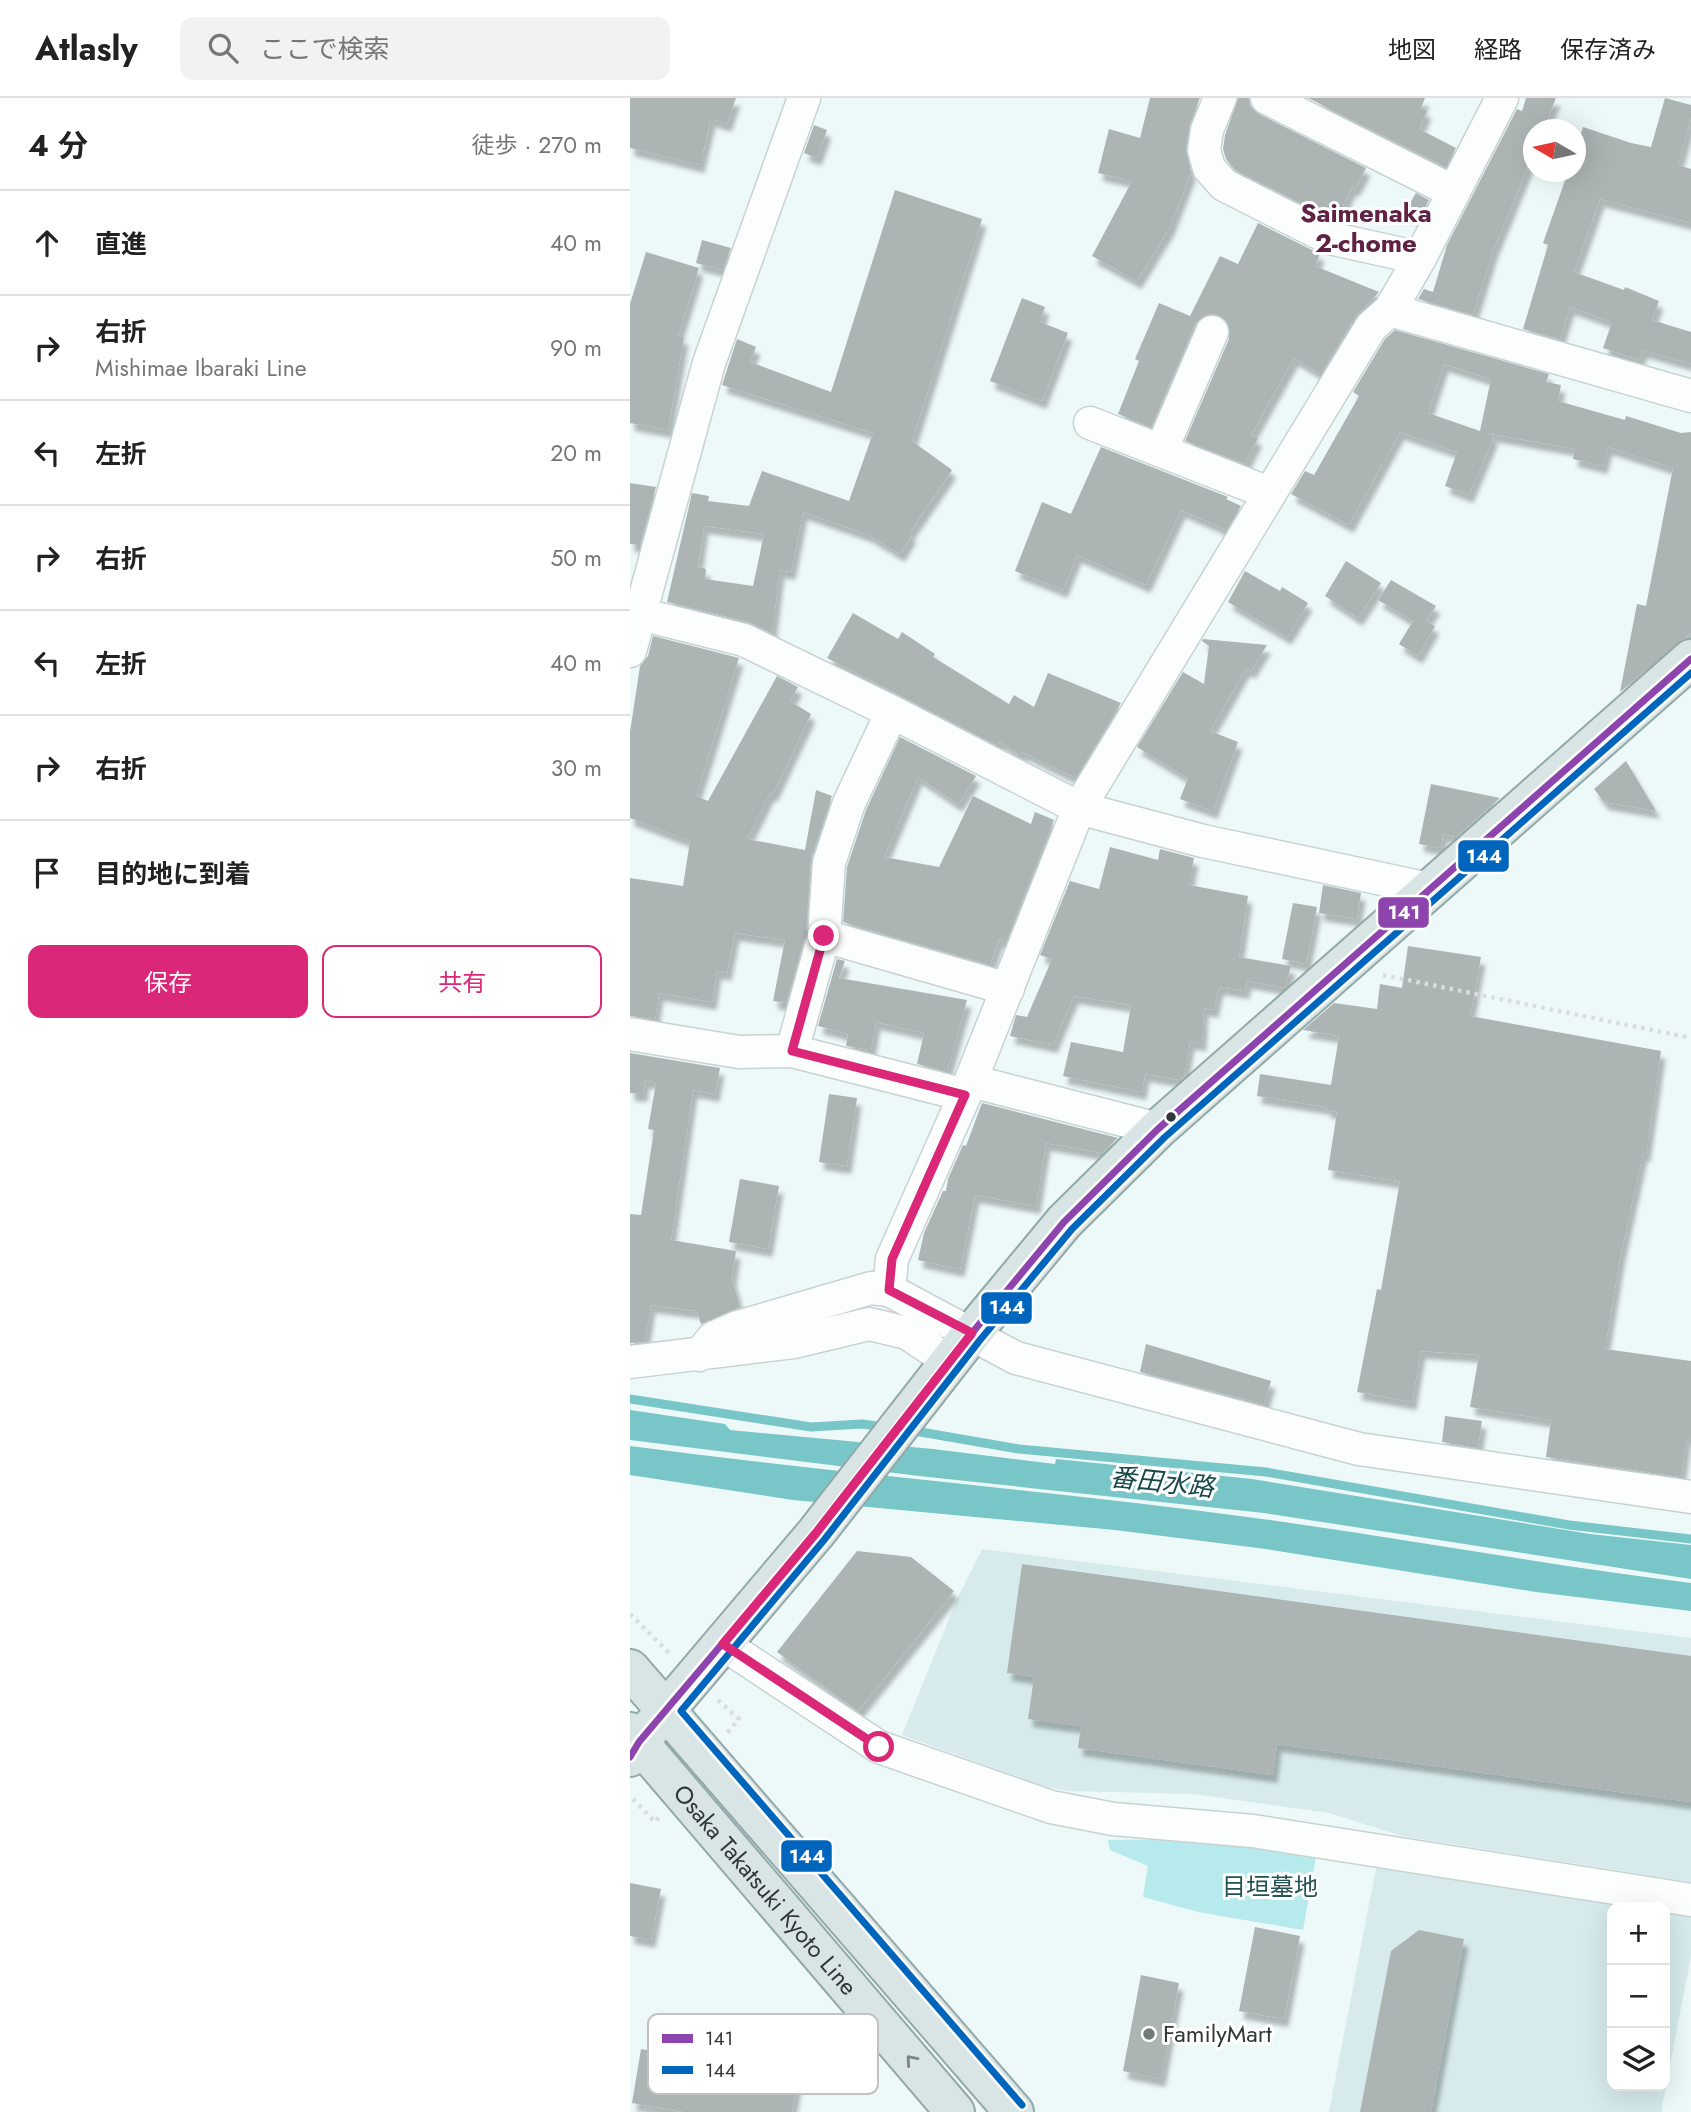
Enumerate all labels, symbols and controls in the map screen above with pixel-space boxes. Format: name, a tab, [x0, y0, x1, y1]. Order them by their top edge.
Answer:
search box	[180, 17, 670, 80]
text: Atlasly	[35, 25, 138, 72]
icon: search	[204, 29, 242, 67]
text: ここで検索	[260, 30, 390, 68]
text: 地図	[1388, 32, 1436, 67]
text: 経路	[1474, 32, 1522, 67]
text: 保存済み	[1560, 32, 1656, 67]
north arrow	[1523, 119, 1586, 182]
text: 4 分	[28, 124, 88, 167]
text: 徒歩 · 270 m	[471, 128, 602, 162]
district label: Saimenaka 2-chome	[1300, 194, 1432, 262]
icon: ahead	[28, 224, 66, 262]
text: 直進	[95, 225, 147, 263]
text: 40 m	[550, 226, 602, 260]
text: 右折	[95, 313, 147, 351]
icon: right	[28, 329, 66, 367]
text: 90 m	[550, 331, 602, 365]
text: Mishimae Ibaraki Line	[95, 351, 307, 385]
icon: left	[28, 434, 66, 472]
text: 左折	[95, 435, 147, 473]
text: 20 m	[550, 436, 602, 470]
icon: right	[28, 539, 66, 577]
text: 右折	[95, 540, 147, 578]
text: 50 m	[550, 541, 602, 575]
icon: left	[28, 644, 66, 682]
text: 左折	[95, 645, 147, 683]
text: 40 m	[550, 646, 602, 680]
icon: right	[28, 749, 66, 787]
text: 右折	[95, 750, 147, 788]
text: 30 m	[551, 751, 602, 785]
line badge: 144	[1457, 839, 1510, 873]
text: 144	[1466, 843, 1502, 870]
icon: arrive	[28, 854, 66, 892]
text: 目的地に到着	[95, 855, 251, 893]
line badge: 141	[1377, 896, 1430, 929]
text: 141	[1388, 899, 1420, 926]
route end	[808, 920, 839, 951]
button: 保存	[28, 945, 308, 1018]
button: 共有	[322, 945, 602, 1018]
unlabelled marker	[1164, 1110, 1178, 1124]
line badge: 144	[980, 1291, 1033, 1325]
text: 144	[989, 1294, 1025, 1321]
water label: 番田水路	[1108, 1458, 1218, 1507]
route start	[863, 1731, 894, 1762]
street label: Osaka Takatsuki Kyoto Line	[665, 1777, 866, 2003]
line badge: 144	[780, 1839, 833, 1873]
text: 144	[789, 1843, 825, 1870]
park label: 目垣墓地	[1222, 1869, 1318, 1904]
map controls	[1607, 1902, 1670, 2091]
button: +	[1607, 1902, 1670, 1965]
button: −	[1607, 1965, 1670, 2028]
legend	[648, 2014, 878, 2094]
place label: FamilyMart	[1163, 2016, 1272, 2051]
text: 141	[705, 2025, 733, 2052]
marker: FamilyMart	[1141, 2026, 1157, 2042]
button: layers	[1607, 2028, 1670, 2091]
one-way arrow	[907, 2055, 919, 2068]
text: 144	[705, 2057, 736, 2084]

